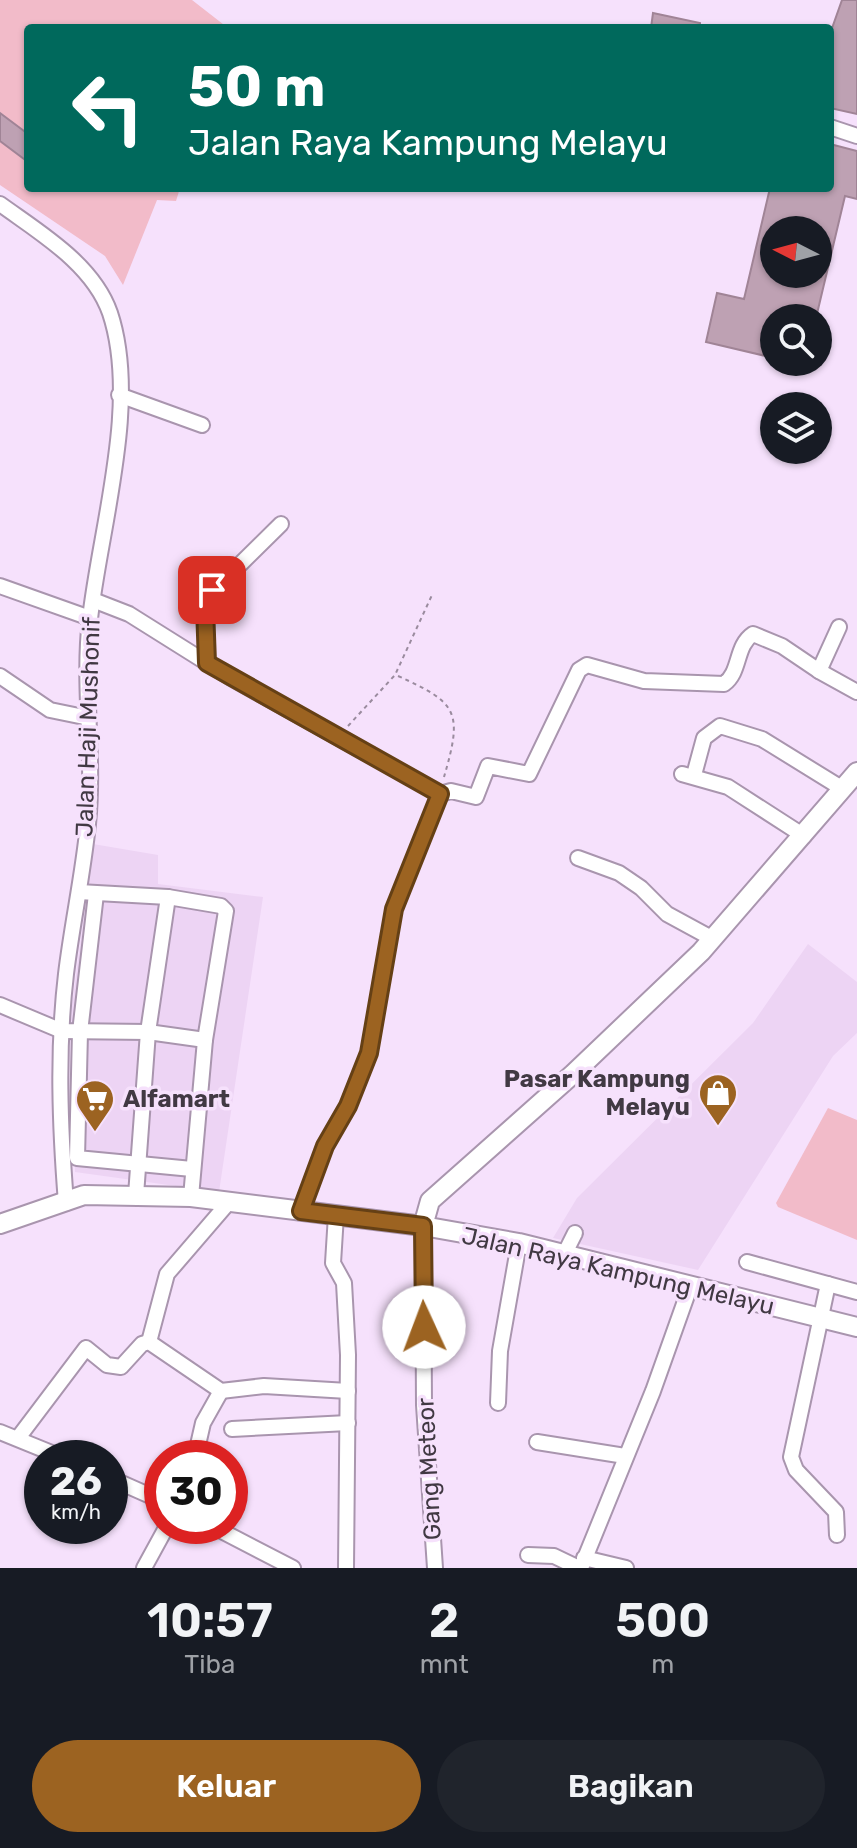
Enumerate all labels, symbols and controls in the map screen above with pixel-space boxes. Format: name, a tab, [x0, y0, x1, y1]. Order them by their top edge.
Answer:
text: 50 m	[188, 54, 325, 120]
icon: left	[56, 56, 160, 160]
text: Jalan Raya Kampung Melayu	[188, 121, 668, 164]
north arrow	[760, 216, 832, 288]
map controls	[760, 216, 832, 464]
button: search	[760, 304, 832, 376]
button: layers	[760, 392, 832, 464]
pin	[178, 556, 246, 624]
icon: arrive	[190, 568, 234, 612]
street label: Jalan Haji Mushonif	[70, 616, 106, 837]
place label: Pasar Kampung Melayu	[504, 1065, 690, 1121]
shop icon: Pasar Kampung Melayu	[697, 1072, 739, 1127]
supermarket icon: Alfamart	[74, 1078, 116, 1133]
place label: Alfamart	[123, 1085, 230, 1113]
street label: Jalan Raya Kampung Melayu	[459, 1221, 777, 1321]
position arrow	[382, 1285, 466, 1369]
street label: Gang Meteor	[411, 1397, 447, 1541]
speed limit sign: 30	[144, 1440, 248, 1544]
text: 26	[50, 1458, 102, 1505]
text: km/h	[51, 1500, 101, 1524]
text: 10:57	[147, 1592, 273, 1649]
text: 2	[429, 1592, 459, 1649]
text: 500	[616, 1592, 710, 1649]
text: Tiba	[184, 1649, 235, 1680]
text: mnt	[420, 1649, 469, 1680]
text: m	[651, 1649, 674, 1680]
button: Keluar	[32, 1740, 421, 1832]
button: Bagikan	[437, 1740, 825, 1832]

